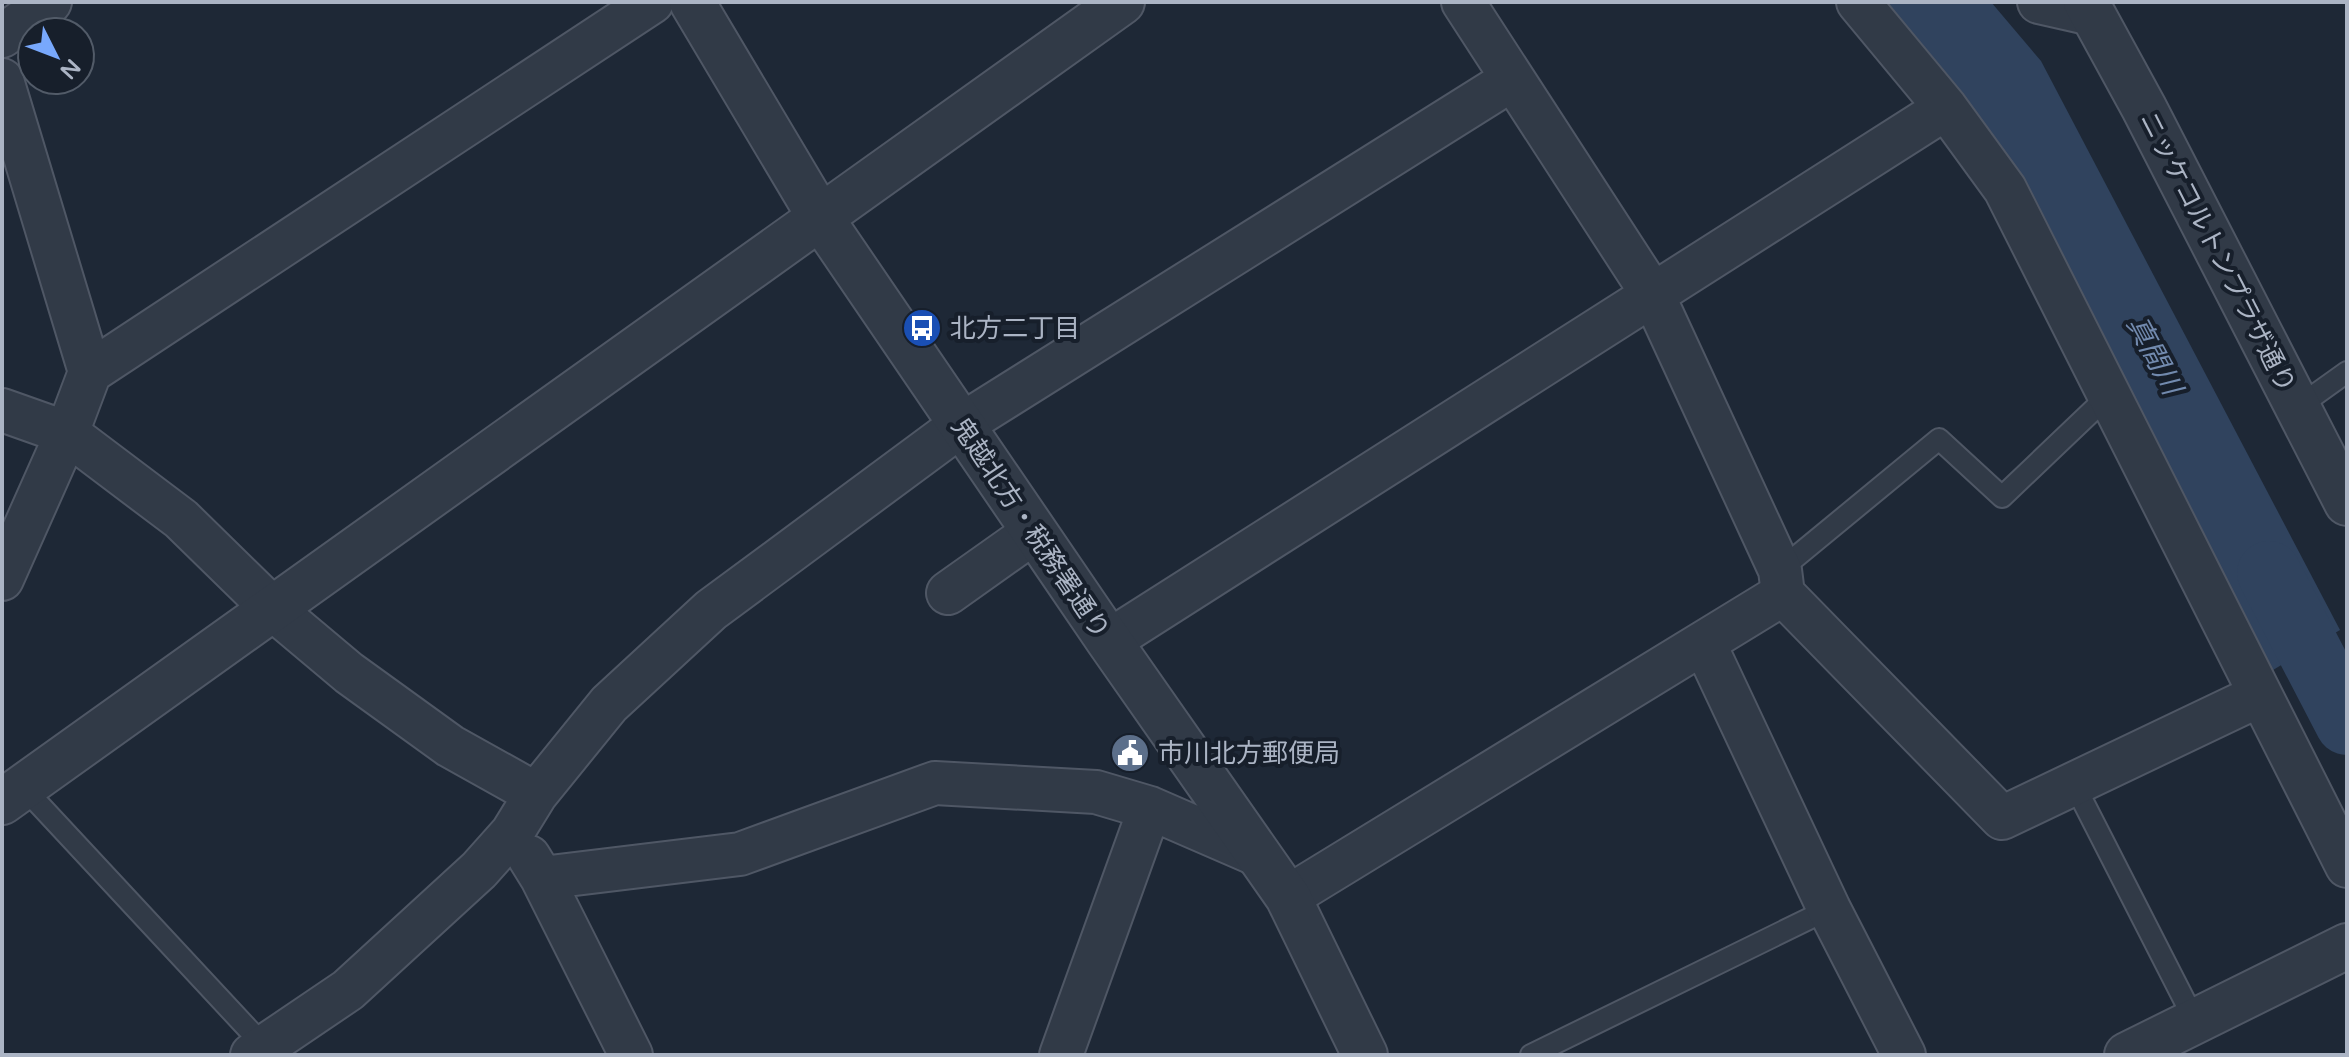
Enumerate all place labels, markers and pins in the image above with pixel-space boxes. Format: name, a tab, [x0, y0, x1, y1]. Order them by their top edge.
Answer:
bus stop icon: 北方二丁目	[901, 307, 943, 349]
place label: 北方二丁目	[950, 313, 1080, 344]
public building icon: 市川北方郵便局	[1109, 732, 1151, 774]
place label: 市川北方郵便局	[1158, 738, 1340, 769]

